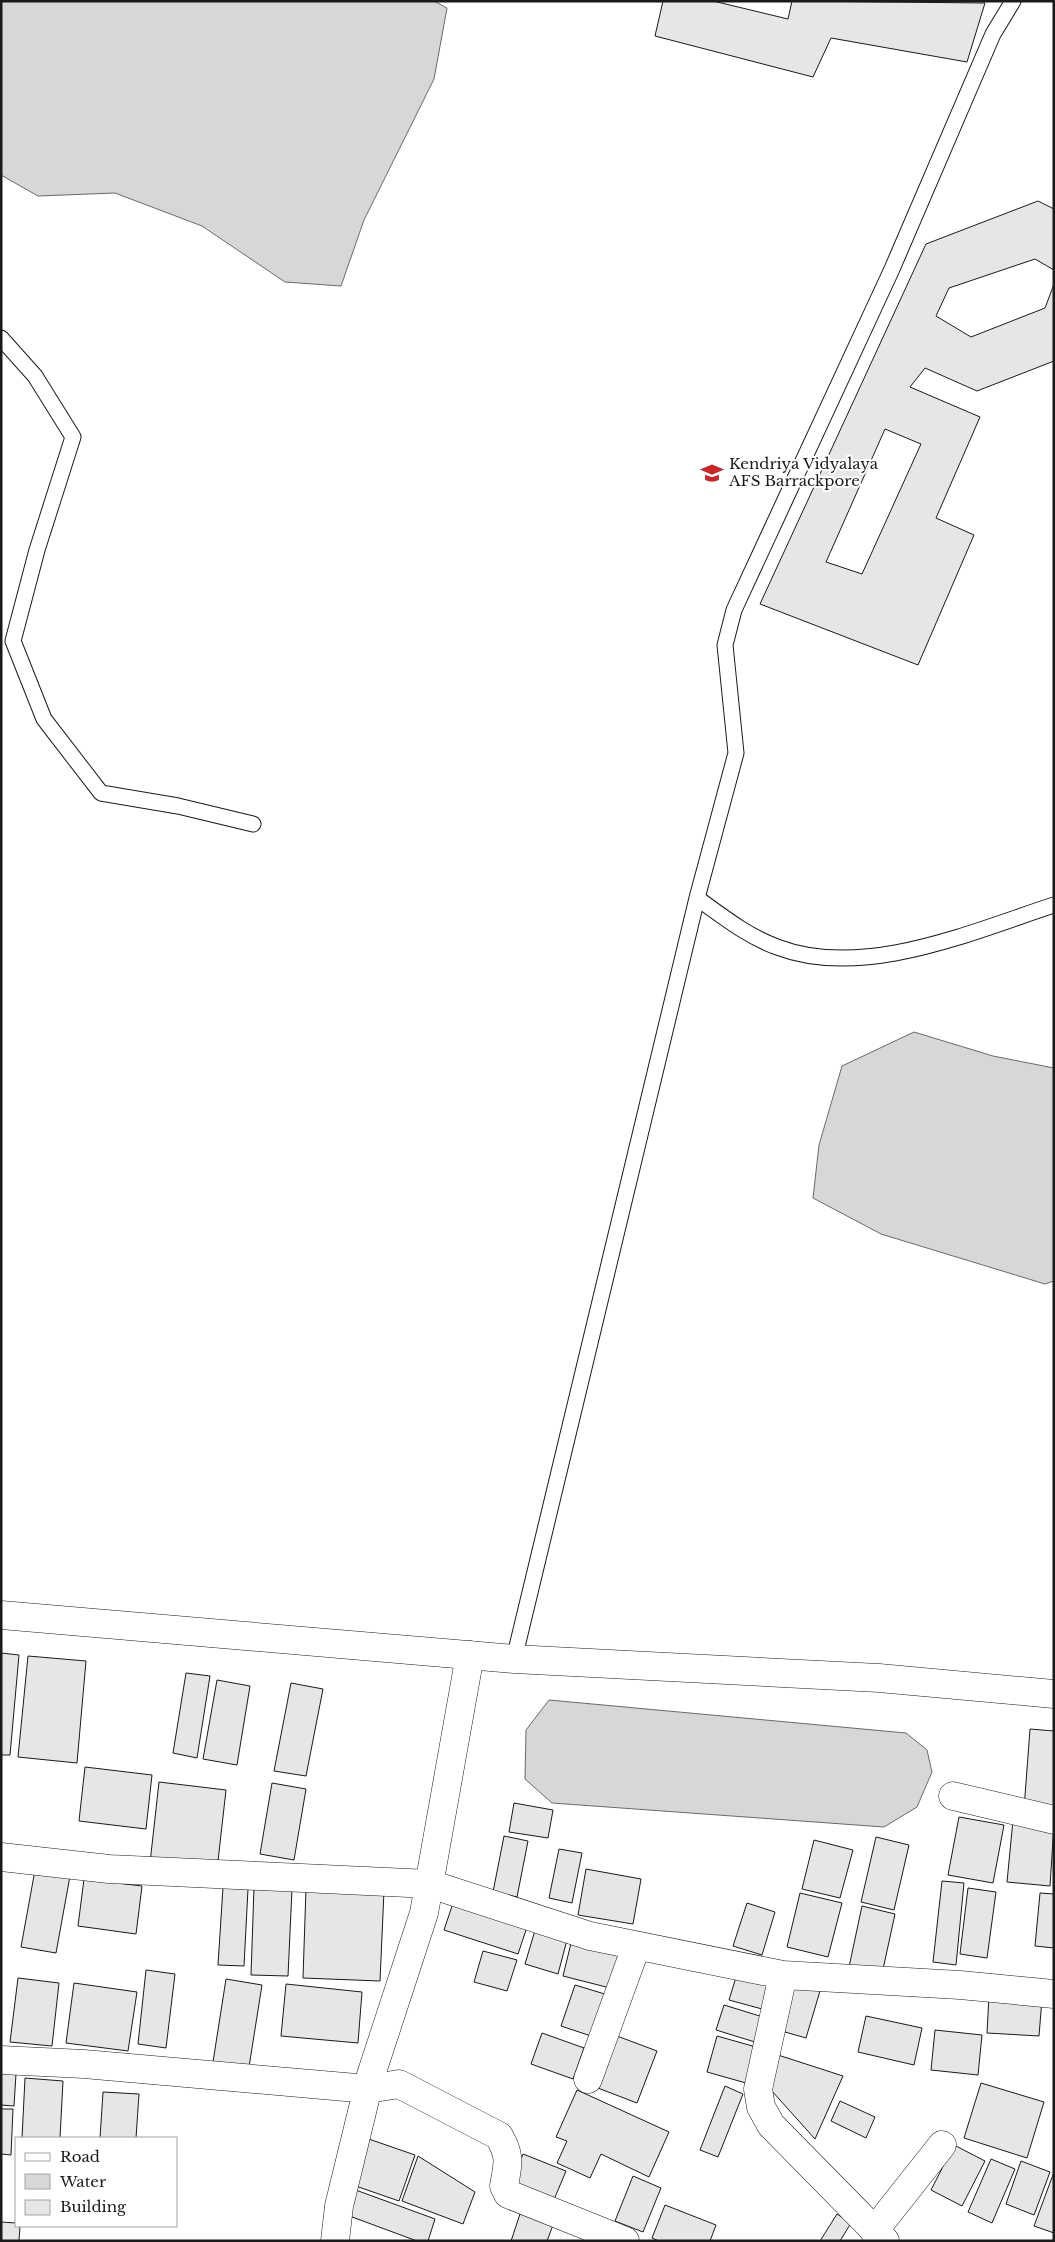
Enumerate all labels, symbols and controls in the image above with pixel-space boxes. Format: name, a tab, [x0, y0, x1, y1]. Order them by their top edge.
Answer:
place label: Kendriya Vidyalaya AFS Barrackpore	[728, 454, 879, 490]
school or university icon: Kendriya Vidyalaya AFS Barrackpore	[699, 460, 725, 486]
legend	[15, 2137, 178, 2227]
text: Road	[60, 2147, 100, 2166]
text: Water	[59, 2172, 107, 2191]
text: Building	[60, 2197, 127, 2216]

